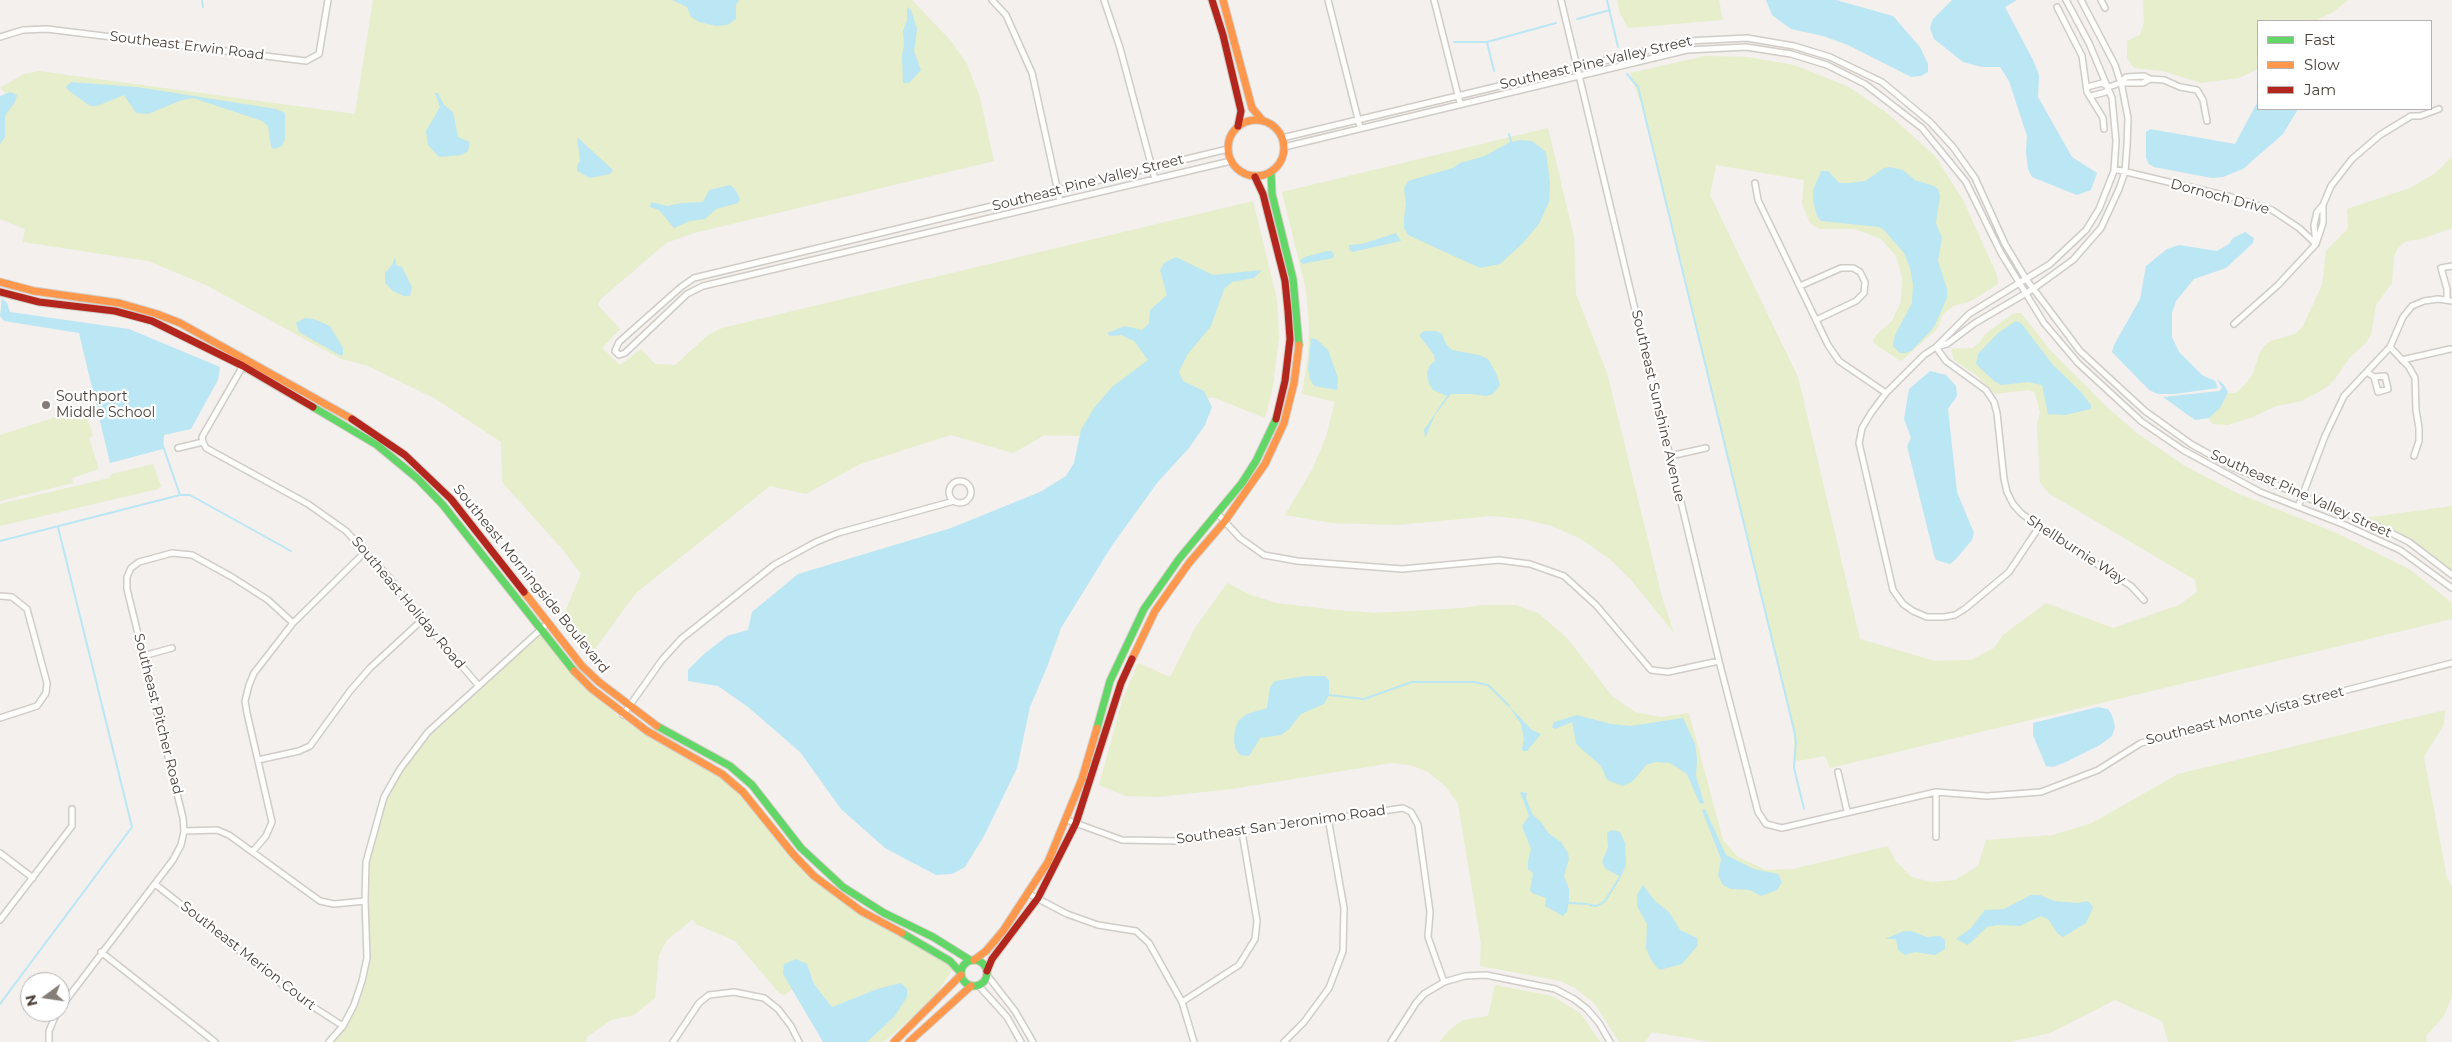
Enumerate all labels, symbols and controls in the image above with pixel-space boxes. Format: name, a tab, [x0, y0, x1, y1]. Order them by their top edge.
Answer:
legend	[2257, 20, 2432, 110]
street label: Southeast Erwin Road	[109, 28, 265, 64]
text: Fast	[2304, 30, 2335, 49]
street label: Southeast Pine Valley Street	[1498, 33, 1694, 93]
text: Slow	[2304, 55, 2340, 74]
text: Jam	[2304, 80, 2336, 99]
street label: Southeast Pine Valley Street	[991, 151, 1185, 215]
street label: Dornoch Drive	[2169, 176, 2271, 218]
street label: Southeast Sunshine Avenue	[1628, 308, 1688, 504]
place label: Southport Middle School	[56, 389, 155, 422]
marker: Southport Middle School	[40, 399, 52, 411]
street label: Southeast Pine Valley Street	[2208, 446, 2394, 542]
street label: Southeast Morningside Boulevard	[450, 481, 612, 677]
street label: Shellburnie Way	[2024, 512, 2128, 588]
street label: Southeast Holiday Road	[348, 533, 468, 673]
street label: Southeast Pitcher Road	[130, 632, 186, 796]
street label: Southeast Monte Vista Street	[2144, 683, 2346, 749]
street label: Southeast San Jeronimo Road	[1175, 802, 1387, 848]
street label: Southeast Merion Court	[177, 898, 319, 1014]
north arrow	[20, 972, 70, 1022]
text: N	[21, 993, 42, 1008]

